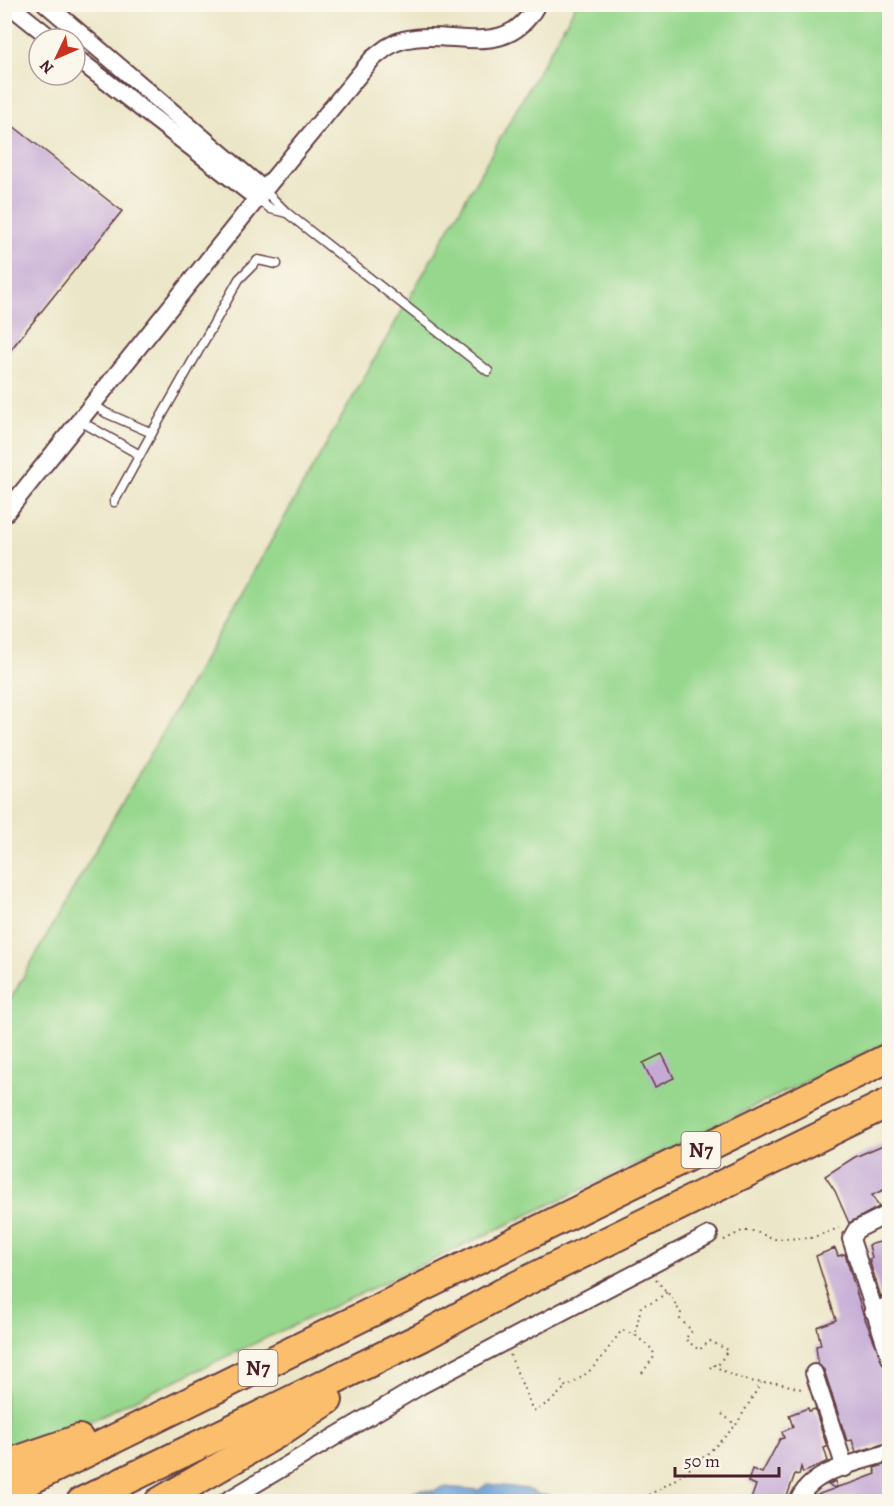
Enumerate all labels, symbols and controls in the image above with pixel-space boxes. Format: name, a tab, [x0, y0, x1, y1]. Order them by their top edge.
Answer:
north arrow	[27, 27, 87, 87]
text: N	[35, 55, 59, 79]
road number: N7	[682, 1132, 720, 1168]
road number: N7	[238, 1350, 278, 1386]
scale bar	[675, 1440, 778, 1478]
text: 50 m	[684, 1449, 720, 1473]

